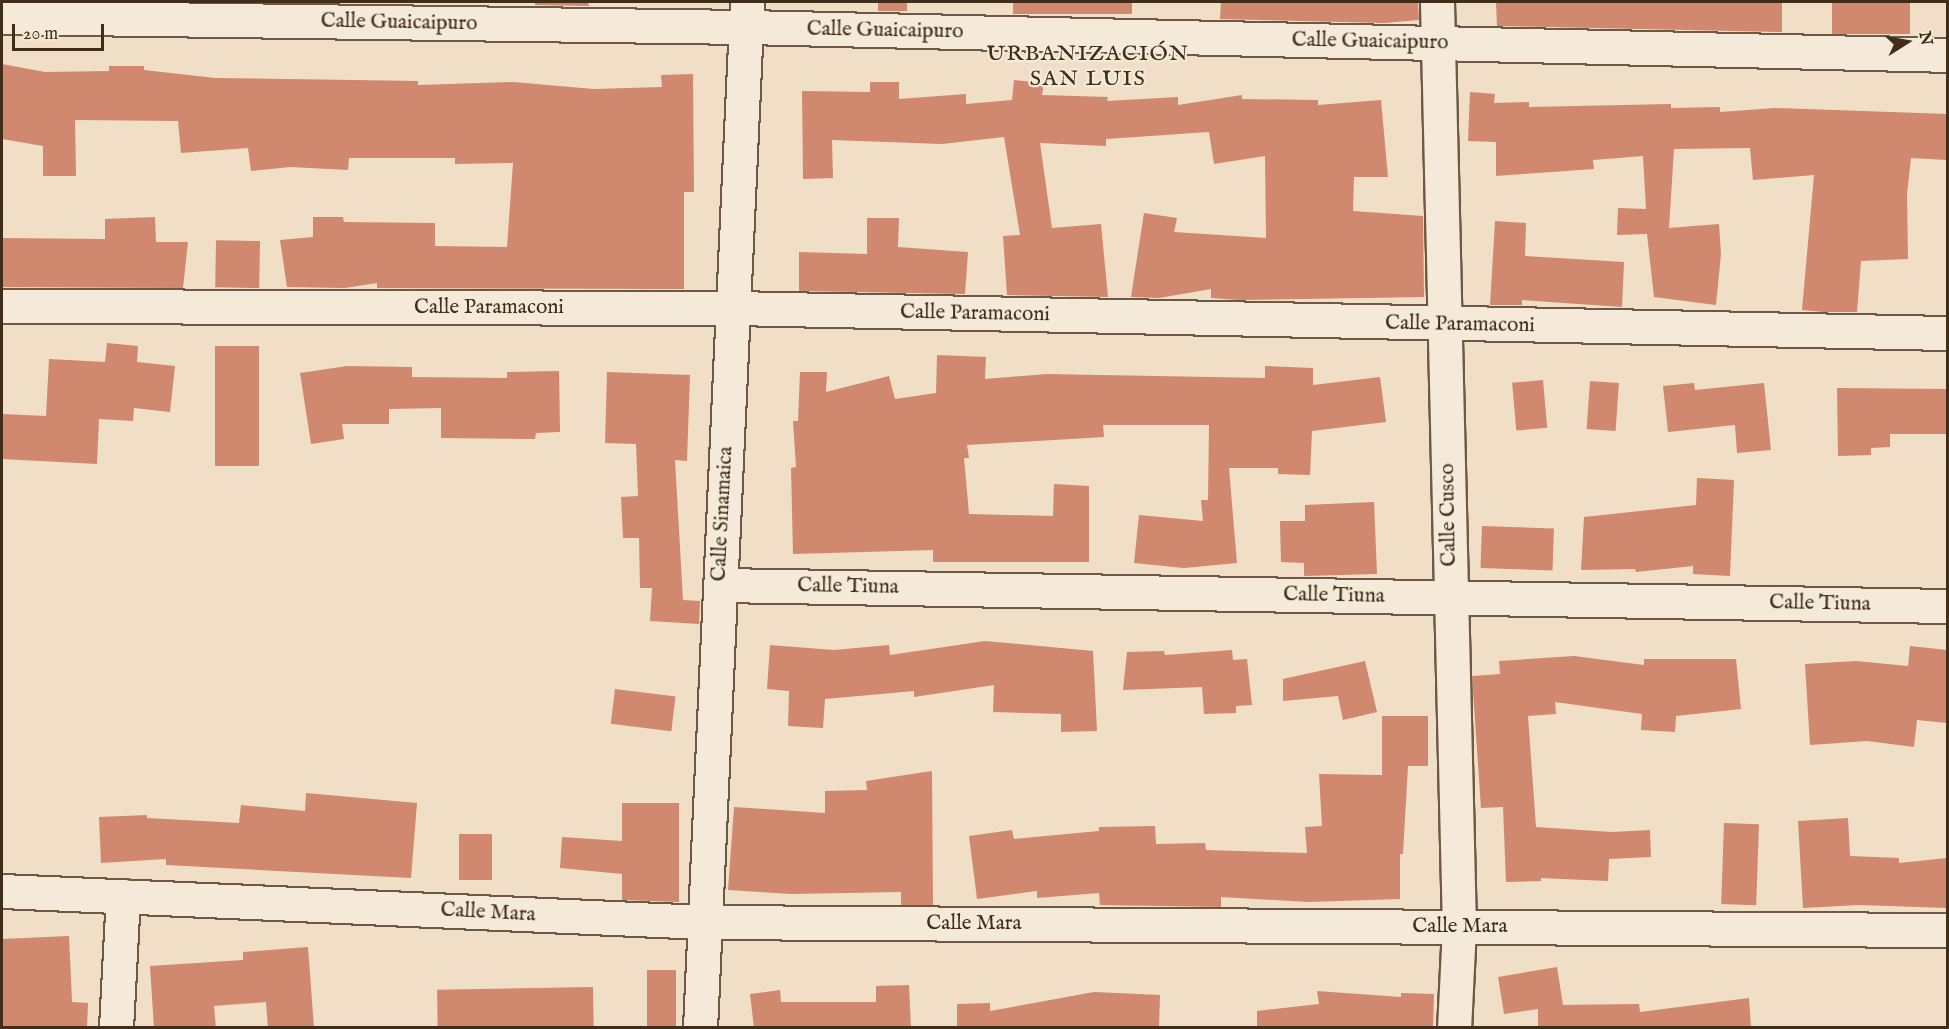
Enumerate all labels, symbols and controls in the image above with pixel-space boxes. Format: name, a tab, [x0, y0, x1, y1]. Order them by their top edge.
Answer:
street label: Calle Guaicaipuro	[320, 9, 478, 37]
scale bar	[15, 12, 106, 50]
north arrow	[1877, 12, 1937, 72]
street label: Calle Guaicaipuro	[806, 17, 964, 45]
text: 20 m	[23, 23, 58, 46]
street label: Calle Guaicaipuro	[1291, 28, 1449, 56]
text: N	[1914, 30, 1936, 47]
district label: URBANIZACIÓN SAN LUIS	[986, 41, 1190, 92]
street label: Calle Paramaconi	[414, 295, 564, 321]
street label: Calle Paramaconi	[900, 300, 1050, 328]
street label: Calle Paramaconi	[1385, 311, 1535, 339]
street label: Calle Sinamaica	[707, 446, 739, 582]
street label: Calle Cusco	[1436, 463, 1462, 567]
street label: Calle Tiuna	[797, 574, 899, 600]
street label: Calle Tiuna	[1283, 583, 1385, 609]
street label: Calle Tiuna	[1769, 591, 1871, 617]
street label: Calle Mara	[440, 898, 536, 928]
street label: Calle Mara	[926, 911, 1022, 937]
street label: Calle Mara	[1412, 914, 1508, 940]

